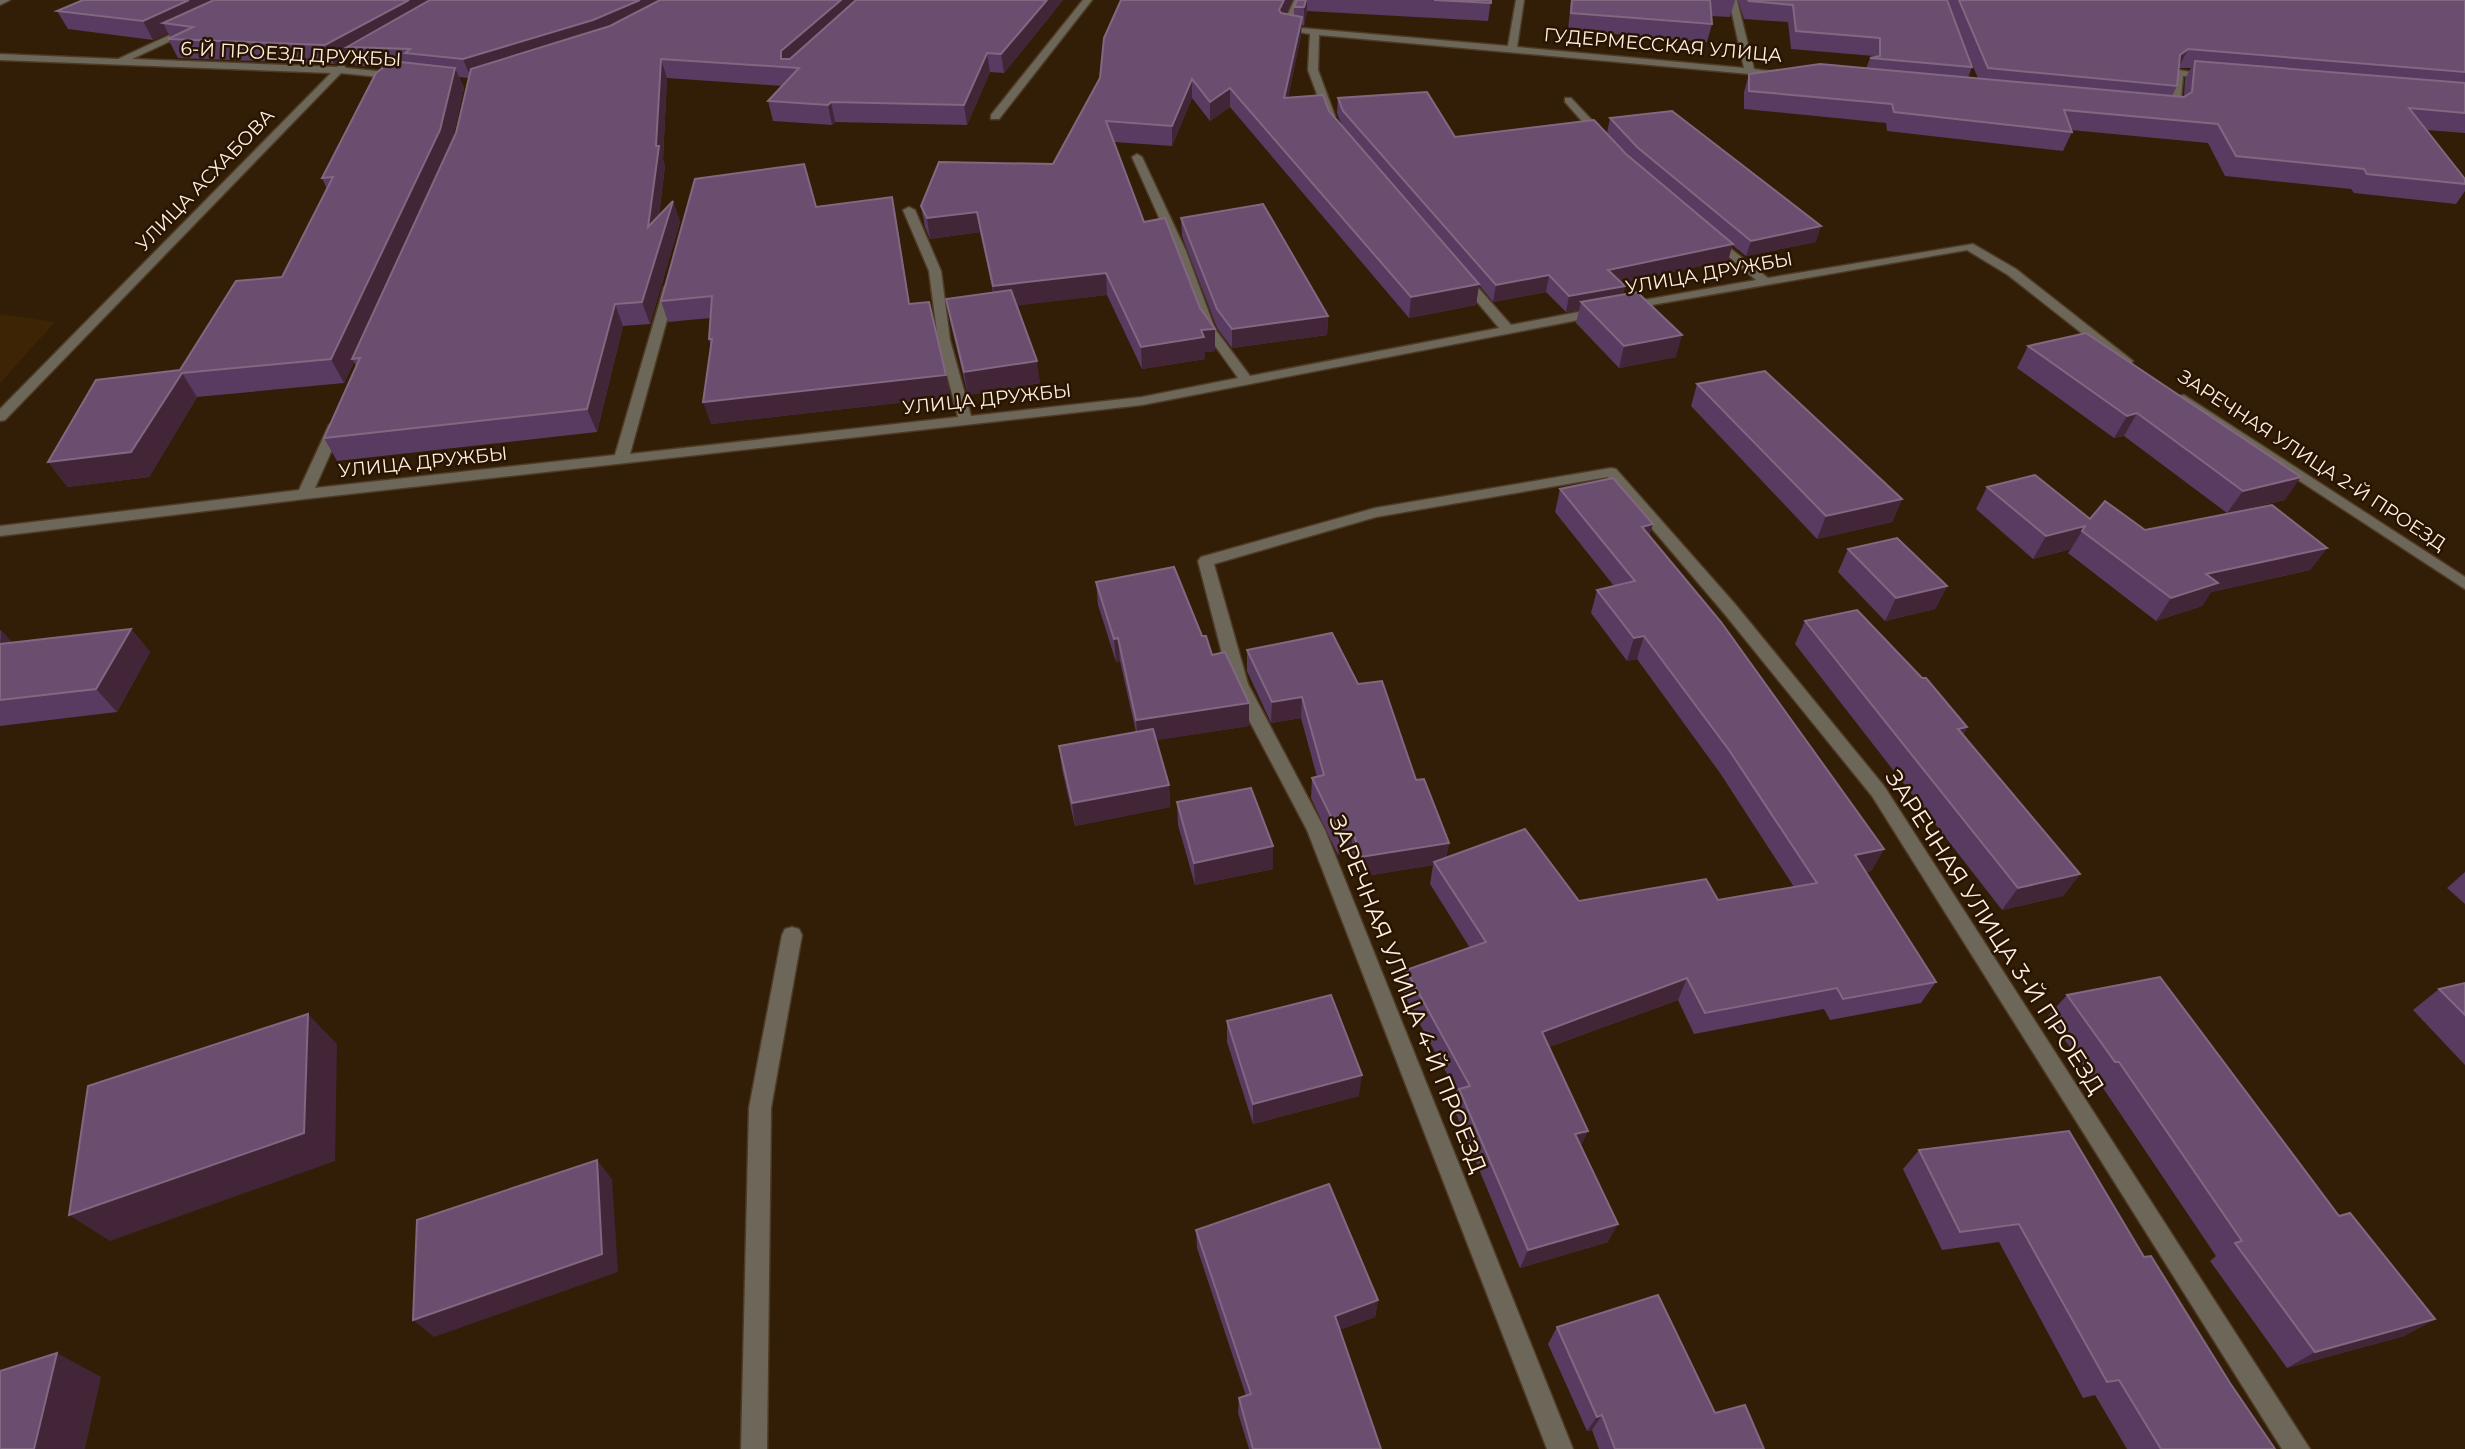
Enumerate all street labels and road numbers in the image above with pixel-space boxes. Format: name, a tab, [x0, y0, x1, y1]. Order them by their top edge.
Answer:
street label: ГУДЕРМЕССКАЯ УЛИЦА	[1543, 23, 1783, 67]
street label: 6-Й ПРОЕЗД ДРУЖБЫ	[180, 37, 402, 71]
street label: УЛИЦА АСХАБОВА	[131, 104, 279, 256]
street label: УЛИЦА ДРУЖБЫ	[1624, 247, 1794, 299]
street label: ЗАРЕЧНАЯ УЛИЦА 2-Й ПРОЕЗД	[2174, 365, 2450, 555]
street label: УЛИЦА ДРУЖБЫ	[901, 379, 1073, 419]
street label: УЛИЦА ДРУЖБЫ	[337, 442, 509, 482]
street label: ЗАРЕЧНАЯ УЛИЦА 3-Й ПРОЕЗД	[1879, 765, 2111, 1099]
street label: ЗАРЕЧНАЯ УЛИЦА 4-Й ПРОЕЗД	[1323, 811, 1493, 1177]

